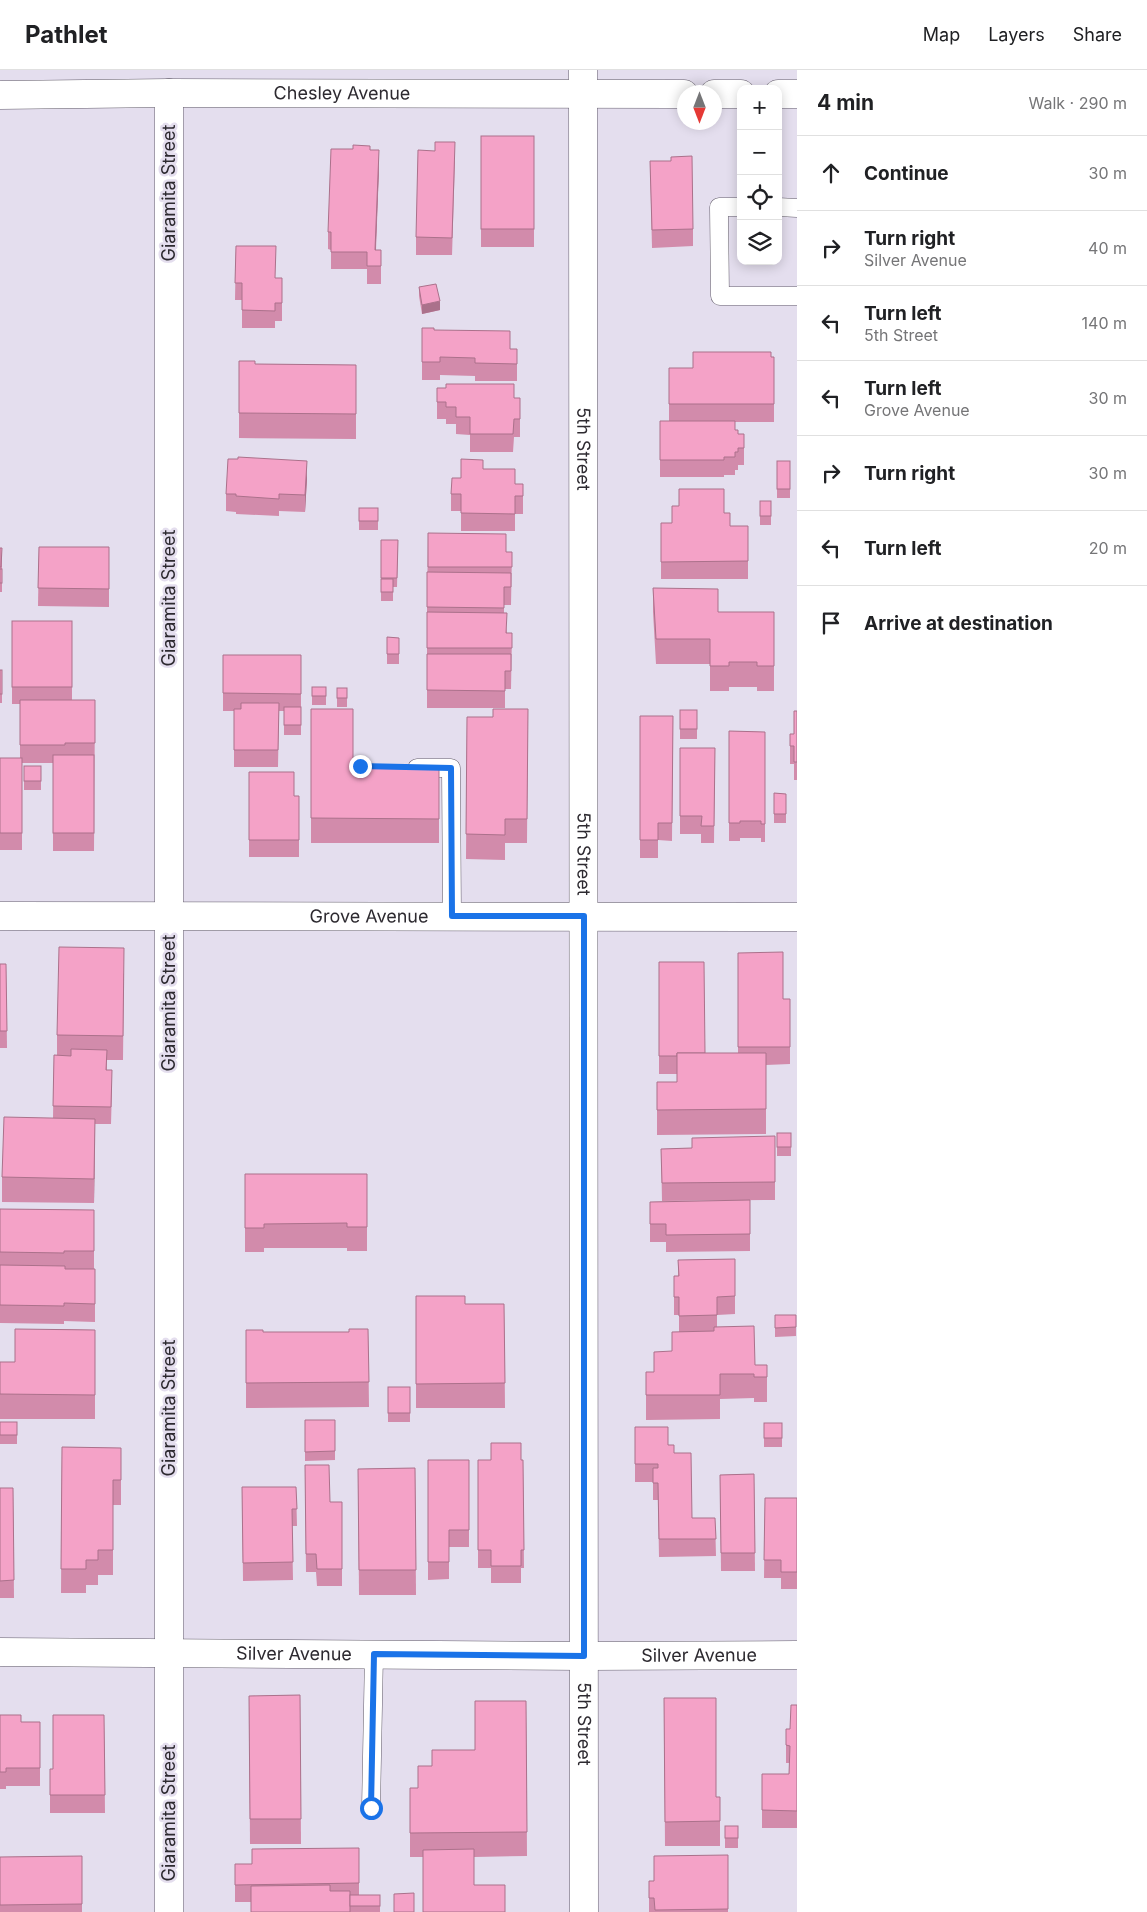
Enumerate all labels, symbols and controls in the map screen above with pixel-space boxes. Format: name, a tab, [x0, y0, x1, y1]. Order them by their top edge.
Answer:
text: Pathlet	[25, 20, 108, 49]
text: Map	[923, 24, 960, 45]
text: Layers	[988, 24, 1045, 45]
text: Share	[1073, 24, 1122, 45]
street label: Chesley Avenue	[274, 82, 410, 103]
north arrow	[677, 85, 722, 130]
map controls	[737, 85, 782, 265]
button: +	[737, 85, 782, 130]
text: 4 min	[817, 90, 874, 115]
text: Walk · 290 m	[1029, 93, 1127, 113]
street label: Giaramita Street	[158, 124, 179, 261]
button: −	[737, 130, 782, 175]
icon: ahead	[817, 159, 845, 187]
text: Continue	[864, 162, 949, 185]
text: 30 m	[1089, 163, 1127, 183]
button: locate	[737, 175, 782, 220]
button: layers	[737, 220, 782, 265]
text: Turn right	[864, 227, 955, 250]
icon: right	[817, 234, 845, 262]
text: 40 m	[1088, 238, 1127, 258]
text: Silver Avenue	[864, 250, 967, 270]
text: Turn left	[864, 302, 942, 325]
icon: left	[817, 309, 845, 337]
text: 140 m	[1082, 313, 1127, 333]
text: 5th Street	[864, 325, 938, 345]
text: Turn left	[864, 377, 942, 400]
icon: left	[817, 384, 845, 412]
text: 30 m	[1089, 388, 1127, 408]
text: Grove Avenue	[864, 400, 970, 420]
street label: 5th Street	[573, 407, 594, 491]
icon: right	[817, 459, 845, 487]
text: Turn right	[864, 462, 955, 485]
text: 30 m	[1089, 463, 1127, 483]
street label: Giaramita Street	[158, 529, 179, 666]
icon: left	[817, 534, 845, 562]
text: Turn left	[864, 537, 942, 560]
text: 20 m	[1089, 538, 1127, 558]
icon: arrive	[817, 609, 845, 637]
text: Arrive at destination	[864, 612, 1053, 635]
route end	[349, 755, 372, 778]
street label: 5th Street	[573, 812, 594, 896]
street label: Grove Avenue	[310, 905, 428, 927]
street label: Giaramita Street	[158, 934, 179, 1071]
street label: Giaramita Street	[158, 1339, 179, 1476]
street label: Silver Avenue	[236, 1643, 352, 1664]
street label: Silver Avenue	[641, 1644, 757, 1666]
street label: 5th Street	[574, 1682, 595, 1766]
street label: Giaramita Street	[158, 1744, 179, 1881]
route start	[360, 1797, 383, 1820]

